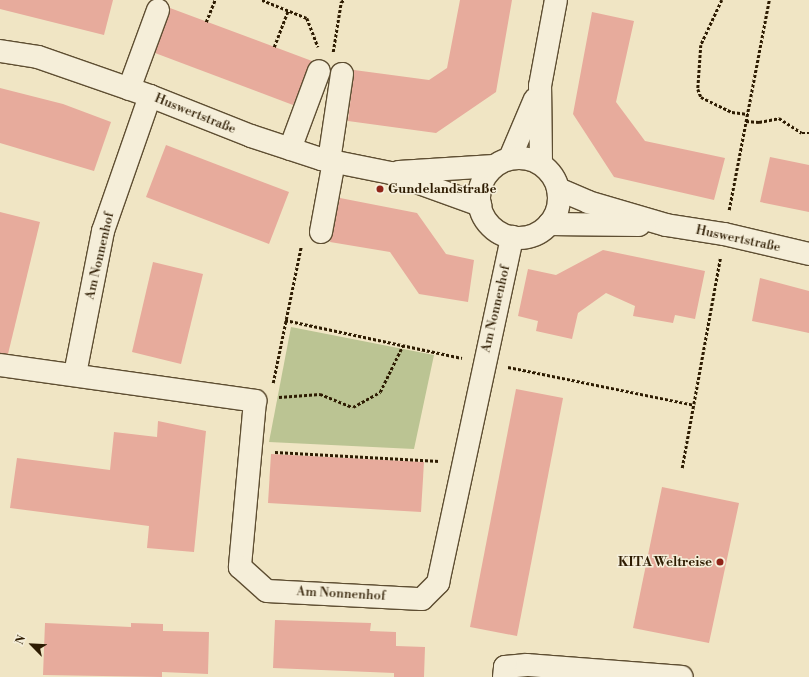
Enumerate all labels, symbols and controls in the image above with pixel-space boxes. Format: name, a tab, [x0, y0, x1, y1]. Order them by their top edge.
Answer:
street label: Huswertstraße	[152, 91, 238, 137]
place label: Gundelandstraße	[388, 181, 496, 197]
marker: Gundelandstraße	[375, 184, 385, 194]
street label: Am Nonnenhof	[82, 211, 118, 301]
street label: Huswertstraße	[694, 222, 782, 256]
street label: Am Nonnenhof	[478, 264, 514, 354]
place label: KITA Weltreise	[618, 554, 712, 570]
marker: KITA Weltreise	[715, 557, 725, 567]
street label: Am Nonnenhof	[296, 584, 386, 604]
north arrow	[12, 625, 52, 665]
text: N	[13, 633, 29, 647]

